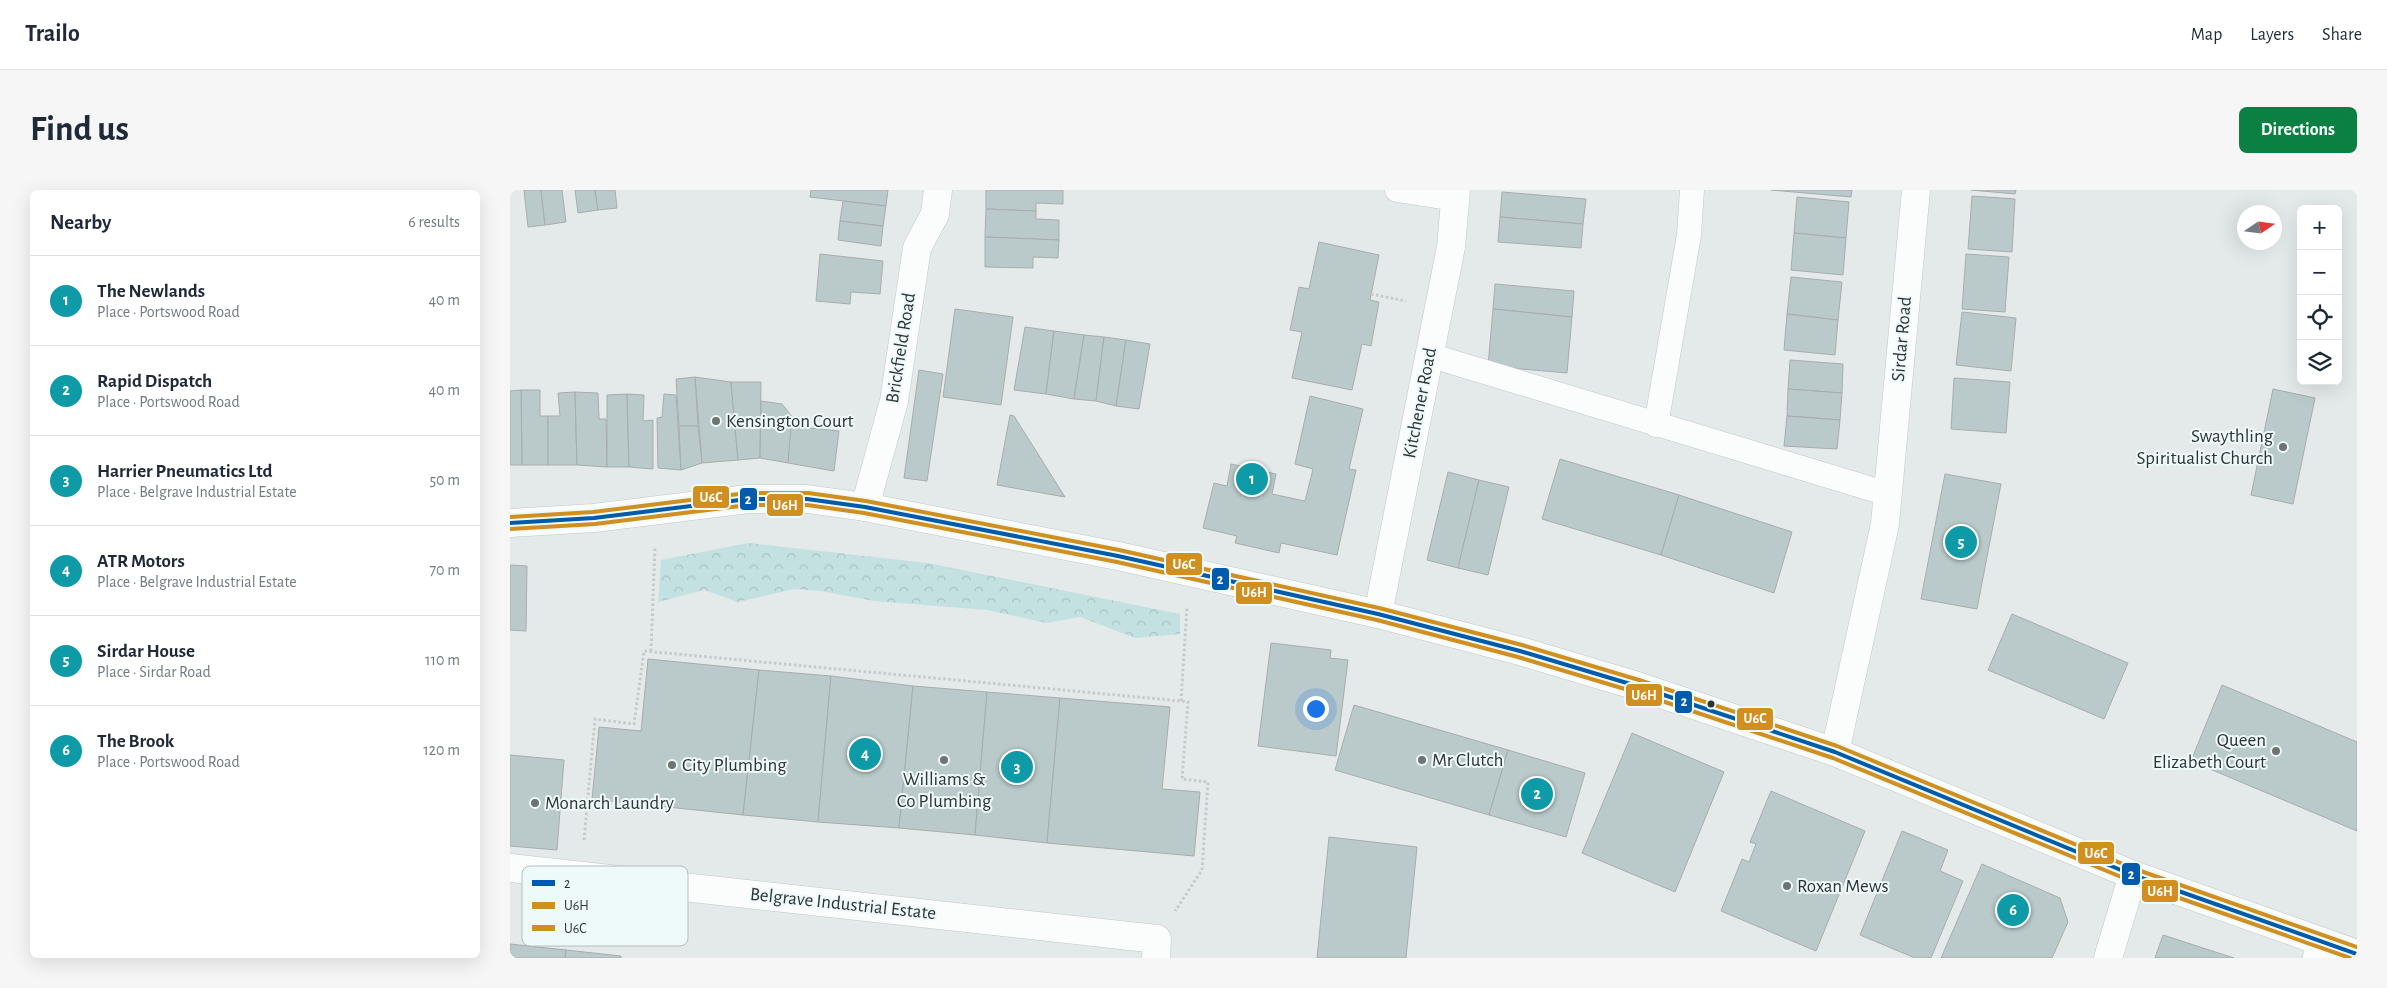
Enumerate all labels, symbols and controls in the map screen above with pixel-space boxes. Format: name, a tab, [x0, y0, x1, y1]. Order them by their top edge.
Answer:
text: Trailo	[25, 22, 80, 46]
text: Map	[2191, 26, 2222, 44]
text: Layers	[2250, 26, 2294, 44]
text: Share	[2322, 26, 2362, 44]
button: Directions	[2239, 107, 2357, 153]
text: Find us	[30, 112, 129, 147]
north arrow	[2237, 205, 2282, 250]
map controls	[2297, 205, 2342, 385]
button: +	[2297, 205, 2342, 250]
text: Nearby	[50, 212, 111, 233]
text: 6 results	[408, 214, 460, 230]
button: −	[2297, 250, 2342, 295]
text: The Newlands	[97, 282, 205, 301]
street label: Brickfield Road	[883, 291, 919, 405]
text: 1	[63, 292, 69, 308]
text: 40 m	[428, 292, 460, 308]
button: locate	[2297, 295, 2342, 340]
street label: Sirdar Road	[1889, 296, 1915, 382]
text: Place · Portswood Road	[97, 304, 240, 320]
button: layers	[2297, 340, 2342, 385]
street label: Kitchener Road	[1400, 346, 1440, 460]
text: Rapid Dispatch	[97, 372, 212, 391]
text: 2	[62, 382, 70, 398]
text: 40 m	[428, 382, 460, 398]
text: Place · Portswood Road	[97, 394, 240, 410]
place label: Kensington Court	[726, 412, 854, 431]
marker: Kensington Court	[710, 415, 722, 427]
place label: Swaythling Spiritualist Church	[2136, 427, 2274, 468]
marker: Swaythling Spiritualist Church	[2277, 441, 2289, 453]
pin: 1	[1236, 460, 1268, 498]
text: Harrier Pneumatics Ltd	[97, 462, 273, 481]
text: 3	[63, 472, 69, 488]
text: 50 m	[429, 472, 460, 488]
text: Place · Belgrave Industrial Estate	[97, 484, 297, 500]
line badge: U6C	[692, 485, 730, 509]
line badge: 2	[739, 487, 758, 511]
text: U6C	[700, 491, 723, 505]
text: 2	[745, 493, 752, 507]
line badge: U6H	[766, 493, 804, 517]
text: U6H	[772, 499, 798, 513]
pin: 5	[1945, 523, 1977, 561]
text: ATR Motors	[97, 552, 185, 571]
line badge: U6C	[1165, 552, 1203, 576]
text: U6C	[1173, 558, 1196, 572]
text: 4	[62, 562, 70, 578]
text: 70 m	[429, 562, 460, 578]
line badge: 2	[1211, 567, 1230, 591]
text: 2	[1217, 573, 1224, 587]
text: Place · Belgrave Industrial Estate	[97, 574, 297, 590]
line badge: U6H	[1235, 581, 1273, 605]
text: U6H	[1241, 586, 1267, 600]
text: Sirdar House	[97, 642, 195, 661]
text: 5	[63, 652, 69, 668]
text: 110 m	[425, 652, 460, 668]
text: Place · Sirdar Road	[97, 664, 211, 680]
line badge: U6H	[1625, 683, 1663, 707]
text: U6H	[1631, 689, 1657, 703]
line badge: 2	[1674, 690, 1693, 714]
text: 2	[1681, 695, 1688, 709]
your location	[1303, 696, 1329, 722]
unlabelled marker	[1706, 699, 1716, 709]
line badge: U6C	[1736, 707, 1774, 731]
text: U6C	[1744, 712, 1767, 726]
place label: Queen Elizabeth Court	[2153, 731, 2266, 772]
text: The Brook	[97, 732, 174, 751]
pin: 4	[849, 735, 881, 773]
text: 6	[62, 742, 70, 758]
text: 120 m	[423, 742, 460, 758]
marker: Queen Elizabeth Court	[2270, 745, 2282, 757]
pin: 3	[1001, 748, 1033, 786]
place label: Mr Clutch	[1432, 751, 1503, 770]
text: Place · Portswood Road	[97, 754, 240, 770]
marker: Williams & Co Plumbing	[938, 754, 950, 766]
marker: Mr Clutch	[1416, 754, 1428, 766]
place label: City Plumbing	[682, 756, 787, 775]
marker: City Plumbing	[666, 759, 678, 771]
place label: Williams & Co Plumbing	[897, 770, 992, 811]
pin: 2	[1521, 775, 1553, 813]
place label: Monarch Laundry	[545, 794, 674, 813]
marker: Monarch Laundry	[529, 797, 541, 809]
line badge: U6C	[2077, 841, 2115, 865]
text: U6C	[2085, 847, 2108, 861]
line badge: 2	[2121, 862, 2141, 886]
legend	[522, 866, 688, 946]
text: 2	[2128, 868, 2135, 882]
text: 2	[564, 877, 570, 891]
place label: Roxan Mews	[1797, 877, 1889, 896]
line badge: U6H	[2141, 879, 2179, 903]
marker: Roxan Mews	[1781, 880, 1793, 892]
street label: Belgrave Industrial Estate	[749, 885, 937, 923]
text: U6H	[2147, 885, 2173, 899]
pin: 6	[1997, 891, 2029, 929]
text: U6H	[564, 899, 589, 913]
text: U6C	[564, 922, 587, 936]

